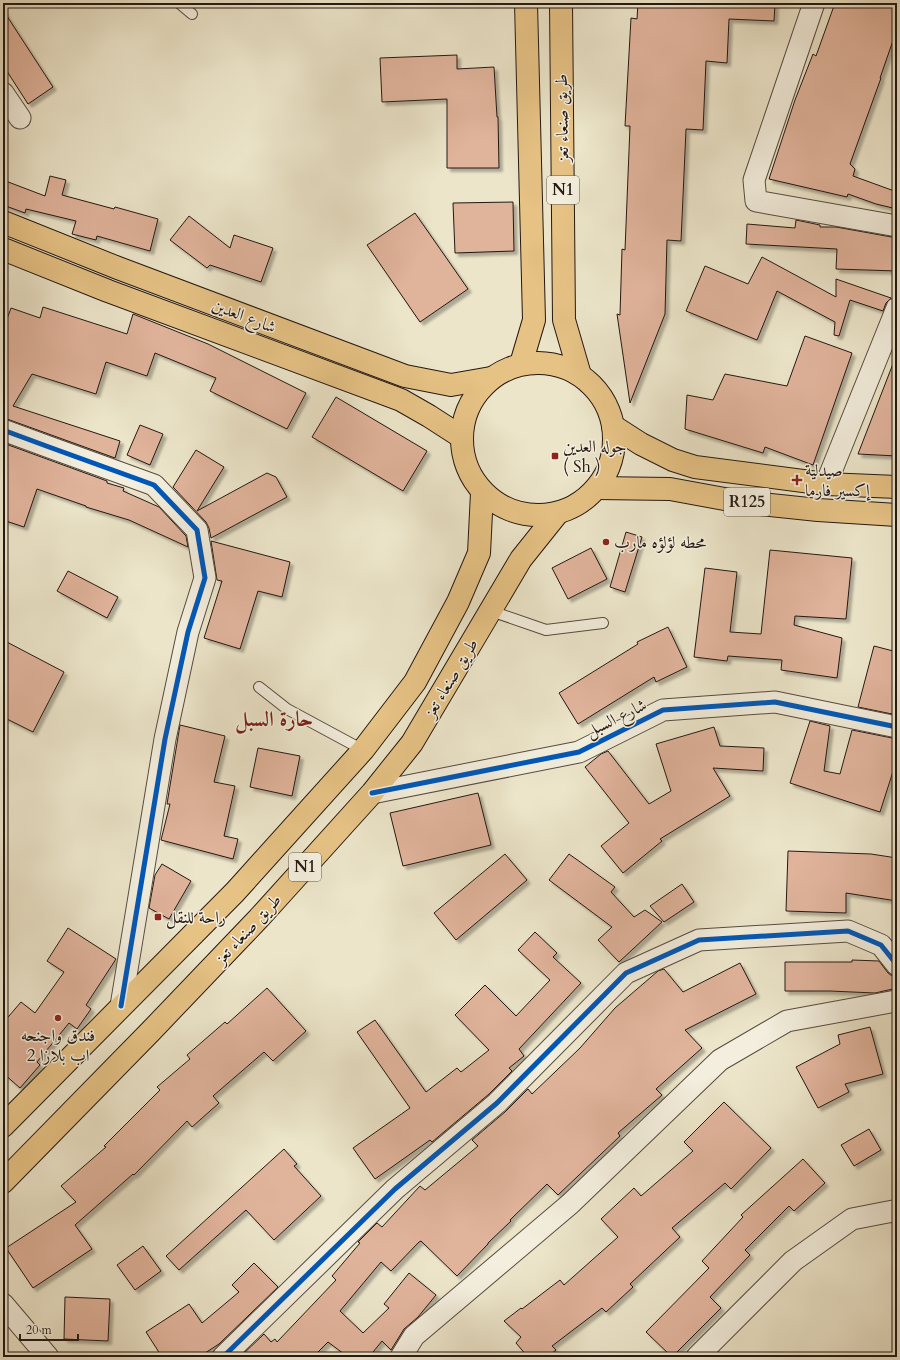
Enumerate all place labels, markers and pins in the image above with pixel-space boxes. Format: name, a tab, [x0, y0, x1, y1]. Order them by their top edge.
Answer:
place label: جوله العدين ( Sh )	[563, 435, 627, 478]
marker: جوله العدين ( Sh )	[550, 451, 560, 461]
place label: صيدلية إكسير فارما	[805, 459, 871, 502]
marker: صيدلية إكسير فارما	[792, 475, 802, 485]
place label: محطه لؤلؤه مارب	[614, 531, 707, 554]
marker: محطه لؤلؤه مارب	[601, 537, 611, 547]
place label: راحة للنقل	[166, 906, 226, 929]
marker: راحة للنقل	[153, 912, 163, 922]
marker: فندق واجنحه اب بلازا 2	[53, 1013, 63, 1023]
place label: فندق واجنحه اب بلازا 2	[21, 1024, 95, 1067]

